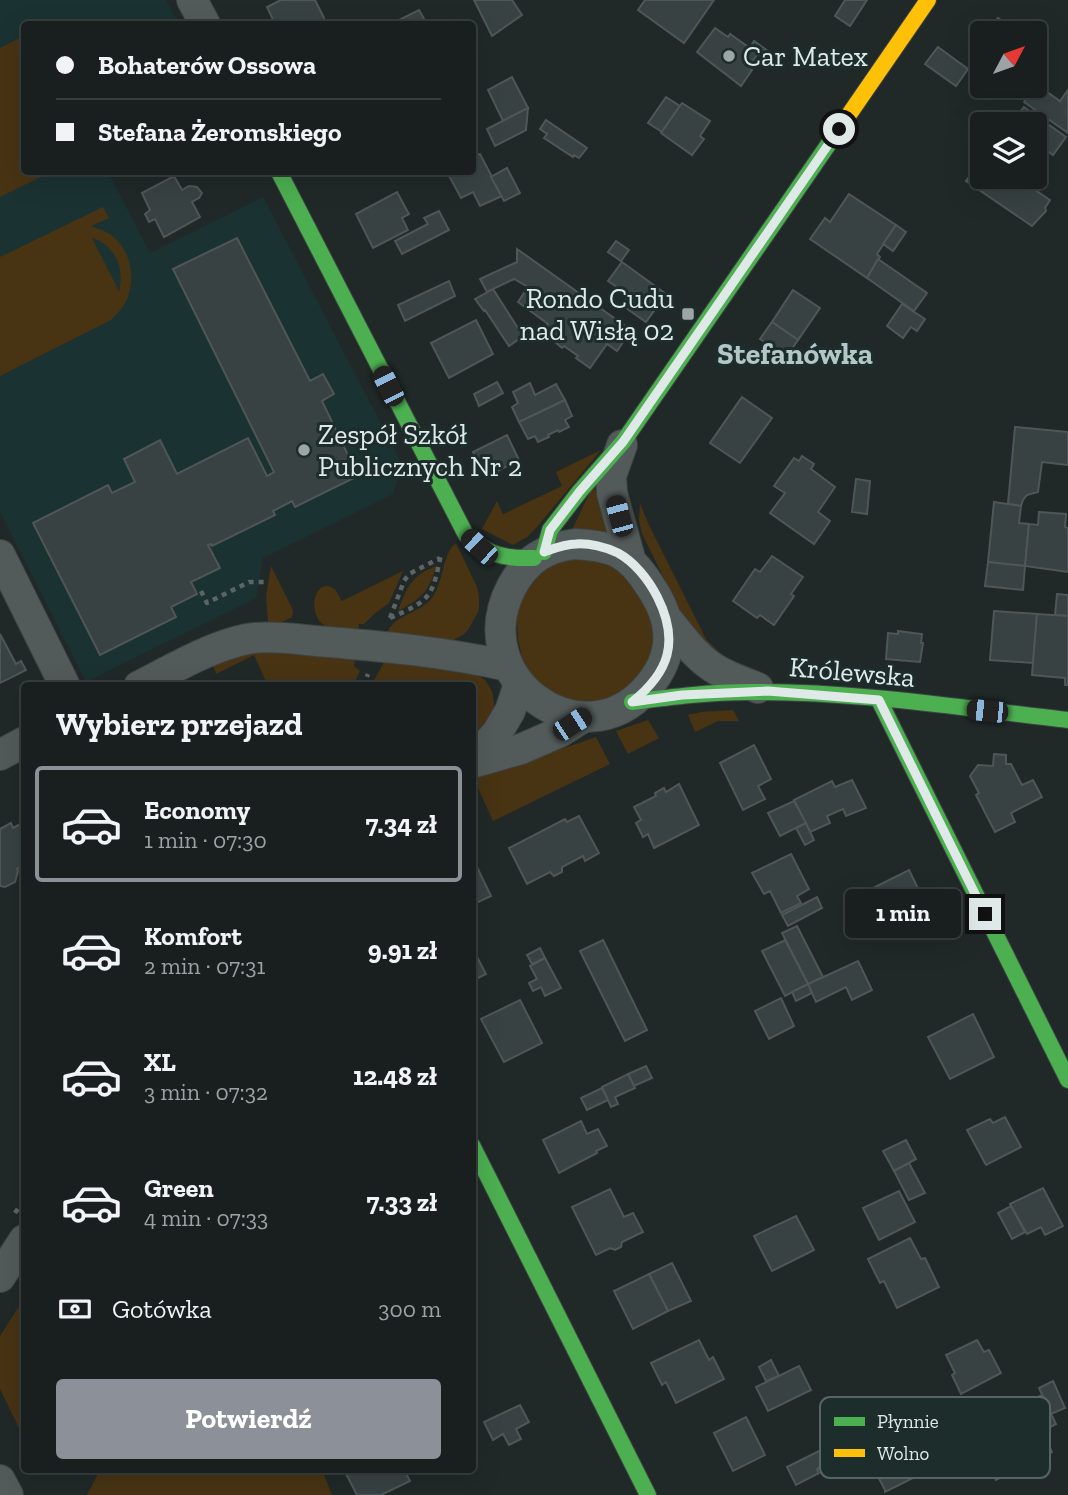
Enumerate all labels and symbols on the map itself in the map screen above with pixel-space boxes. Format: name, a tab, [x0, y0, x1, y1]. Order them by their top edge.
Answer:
north arrow	[970, 21, 1046, 98]
place label: Car Matex	[743, 40, 868, 73]
marker: Car Matex	[721, 48, 737, 64]
route start	[823, 113, 855, 145]
place label: Rondo Cudu nad Wisłą 02	[520, 282, 674, 347]
marker: Rondo Cudu nad Wisłą 02	[680, 306, 696, 322]
district label: Stefanówka	[717, 336, 873, 372]
car	[370, 363, 407, 409]
place label: Zespół Szkół Publicznych Nr 2	[318, 418, 522, 483]
marker: Zespół Szkół Publicznych Nr 2	[296, 442, 312, 458]
car	[604, 493, 635, 539]
car	[457, 525, 502, 569]
street label: Królewska	[788, 650, 917, 694]
car	[966, 698, 1009, 724]
car	[549, 704, 596, 744]
callout: 1 min	[845, 890, 960, 939]
route end	[969, 898, 1001, 930]
legend	[820, 1397, 1050, 1478]
text: Płynnie	[877, 1410, 939, 1433]
text: Wolno	[877, 1442, 930, 1465]

